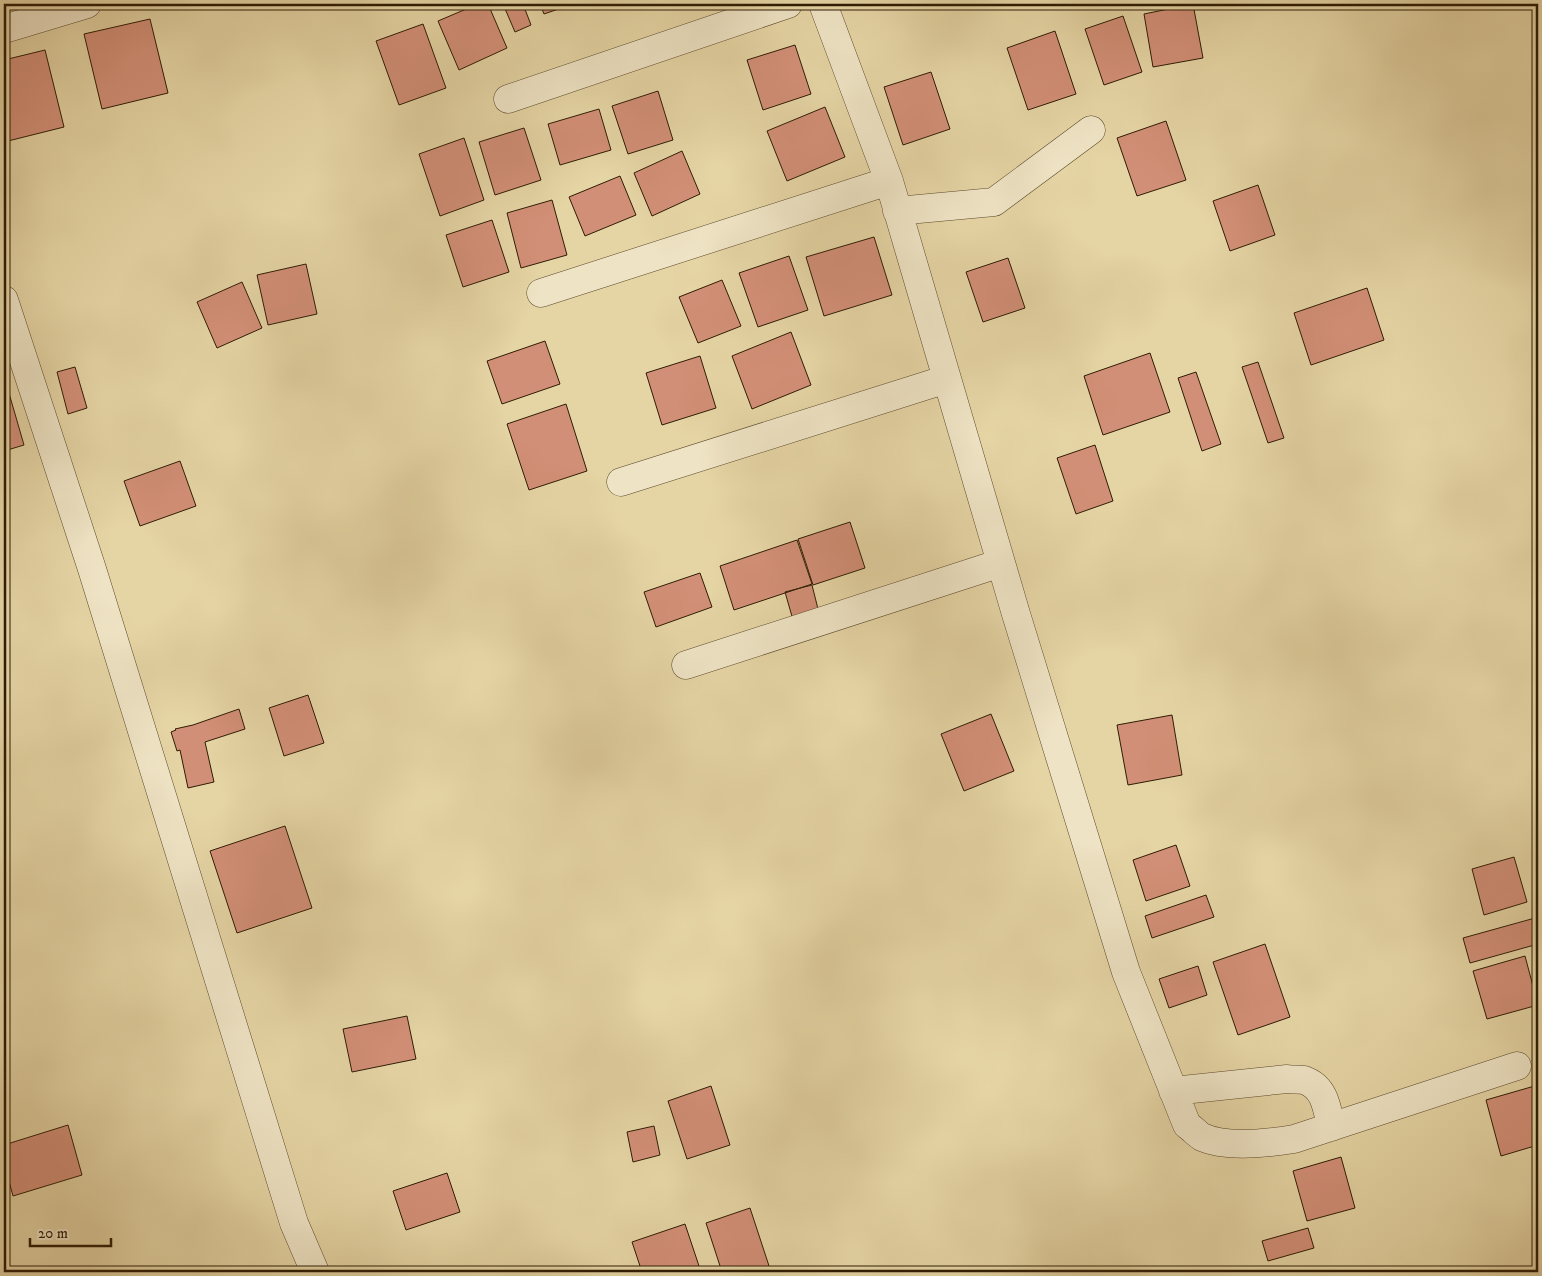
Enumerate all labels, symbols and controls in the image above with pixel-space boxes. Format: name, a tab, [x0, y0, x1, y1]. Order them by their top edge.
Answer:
scale bar	[30, 1216, 111, 1248]
text: 20 m	[38, 1224, 68, 1243]

